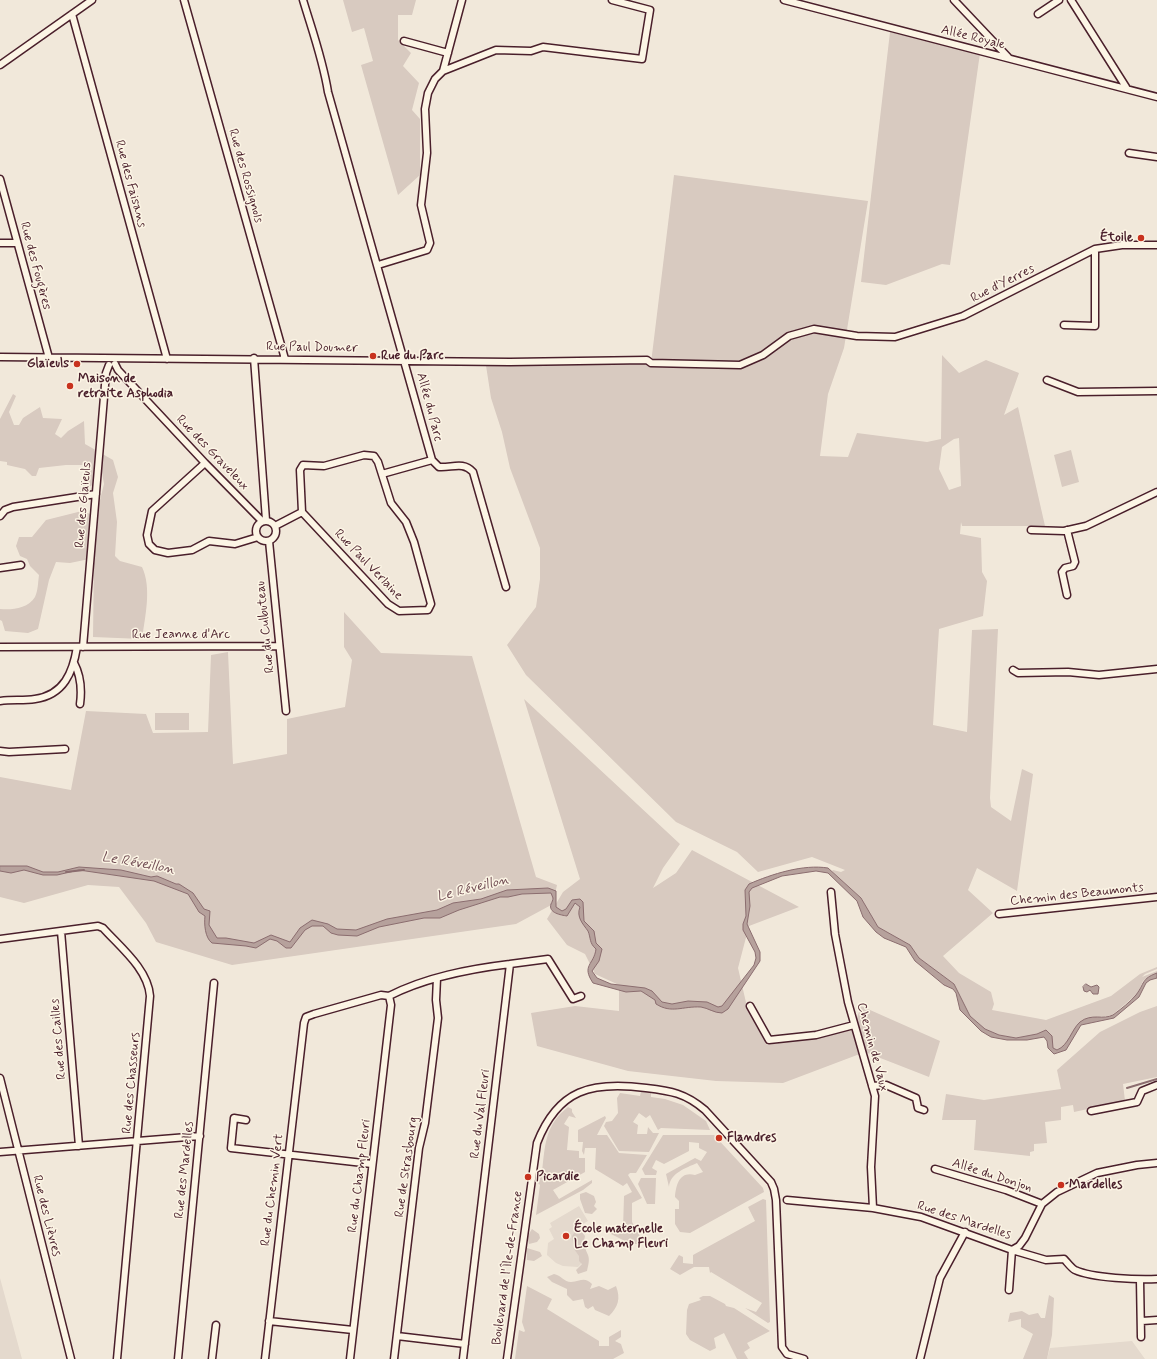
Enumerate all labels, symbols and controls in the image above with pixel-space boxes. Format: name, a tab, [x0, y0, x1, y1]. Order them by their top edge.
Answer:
street label: Allée Royale	[939, 23, 1007, 53]
street label: Rue des Rossignols	[224, 127, 266, 225]
street label: Rue des Faisans	[111, 139, 149, 229]
street label: Rue des Fougères	[16, 220, 54, 312]
place label: Étoile	[1100, 230, 1133, 246]
marker: Étoile	[1136, 233, 1146, 243]
street label: Rue d'Yerres	[969, 261, 1037, 307]
street label: Rue Paul Doumer	[266, 339, 358, 357]
place label: Rue du Parc	[381, 348, 444, 364]
marker: Rue du Parc	[368, 351, 378, 361]
place label: Glaïeuls	[27, 356, 69, 372]
marker: Glaïeuls	[72, 359, 82, 369]
place label: Maison de retraite Asphodia	[78, 371, 173, 402]
street label: Allée du Parc	[412, 371, 446, 443]
marker: Maison de retraite Asphodia	[65, 381, 75, 391]
street label: Rue des Graveleux	[172, 412, 252, 494]
street label: Rue des Glaïeuls	[72, 461, 96, 549]
street label: Rue Paul Verlaine	[330, 526, 406, 604]
street label: Rue du Culbuteau	[253, 580, 279, 674]
street label: Rue Jeanne d'Arc	[132, 627, 230, 643]
water label: Le Réveillon	[100, 849, 176, 879]
water label: Le Réveillon	[435, 872, 511, 906]
street label: Chemin des Beaumonts	[1010, 880, 1144, 910]
street label: Rue des Cailles	[48, 998, 70, 1080]
street label: Chemin de Vaux	[853, 1001, 891, 1093]
street label: Rue des Chasseurs	[120, 1032, 144, 1134]
street label: Rue du Val Fleuri	[468, 1069, 494, 1159]
street label: Rue de Strasbourg	[392, 1116, 422, 1218]
street label: Rue du Champ Fleuri	[345, 1118, 375, 1234]
street label: Rue des Mardelles	[172, 1120, 198, 1220]
place label: Flandres	[727, 1130, 776, 1146]
street label: Rue du Chemin Vert	[258, 1133, 288, 1247]
marker: Flandres	[714, 1133, 724, 1143]
street label: Allée du Donjon	[950, 1156, 1034, 1196]
place label: Picardie	[536, 1169, 580, 1185]
marker: Picardie	[523, 1172, 533, 1182]
street label: Rue des Lièvres	[28, 1174, 64, 1258]
place label: Mardelles	[1069, 1177, 1122, 1193]
marker: Mardelles	[1056, 1180, 1066, 1190]
street label: Boulevard de l'Île-de-France	[489, 1190, 527, 1346]
street label: Rue des Mardelles	[915, 1198, 1013, 1244]
place label: École maternelle Le Champ Fleuri	[574, 1221, 668, 1252]
marker: École maternelle Le Champ Fleuri	[561, 1231, 571, 1241]

